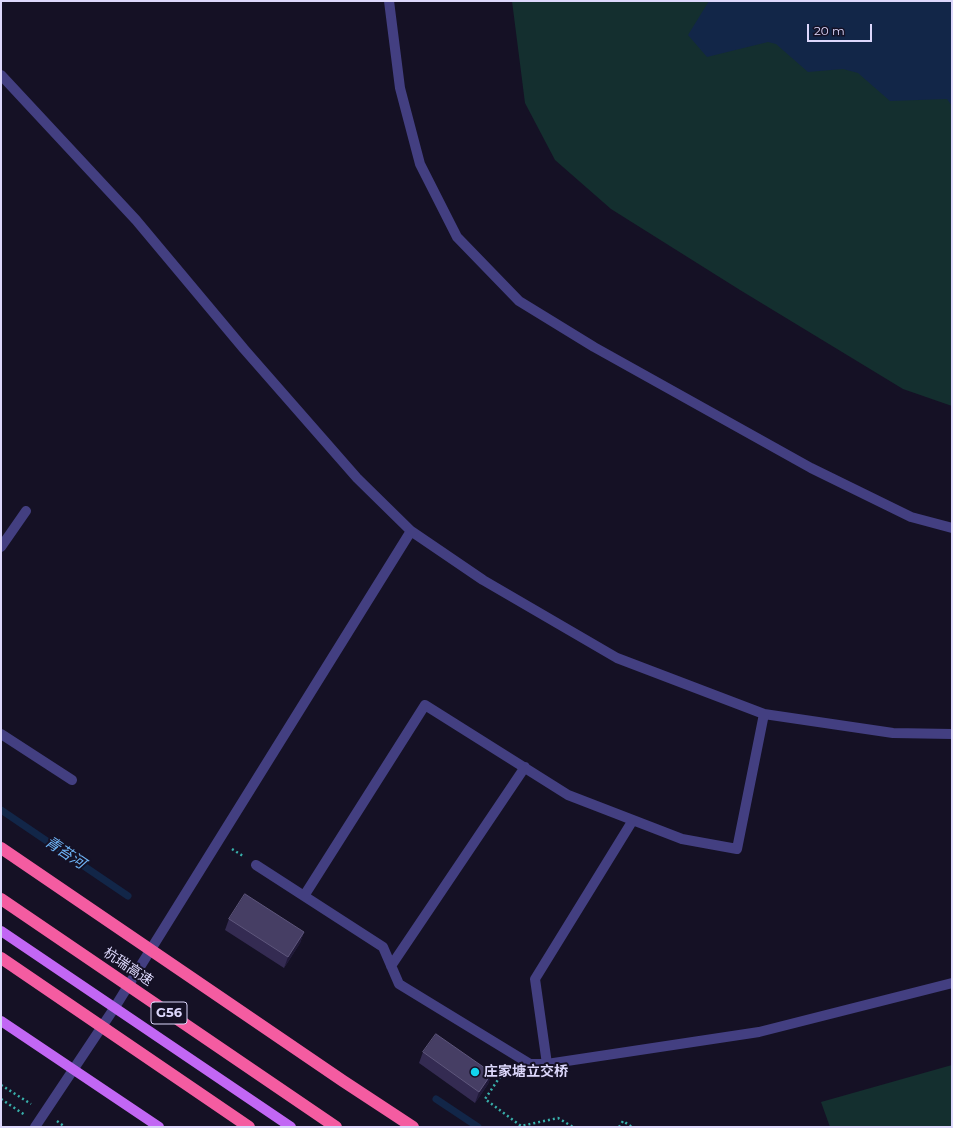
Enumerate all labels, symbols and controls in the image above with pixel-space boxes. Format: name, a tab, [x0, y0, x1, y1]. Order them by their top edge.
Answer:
scale bar	[809, 16, 874, 42]
text: 20 m	[814, 23, 845, 38]
water label: 青苔河	[41, 833, 89, 873]
street label: 杭瑞高速	[100, 944, 156, 990]
road number: G56	[151, 1002, 187, 1024]
place label: 庄家塘立交桥	[484, 1064, 568, 1080]
marker: 庄家塘立交桥	[469, 1066, 481, 1078]

